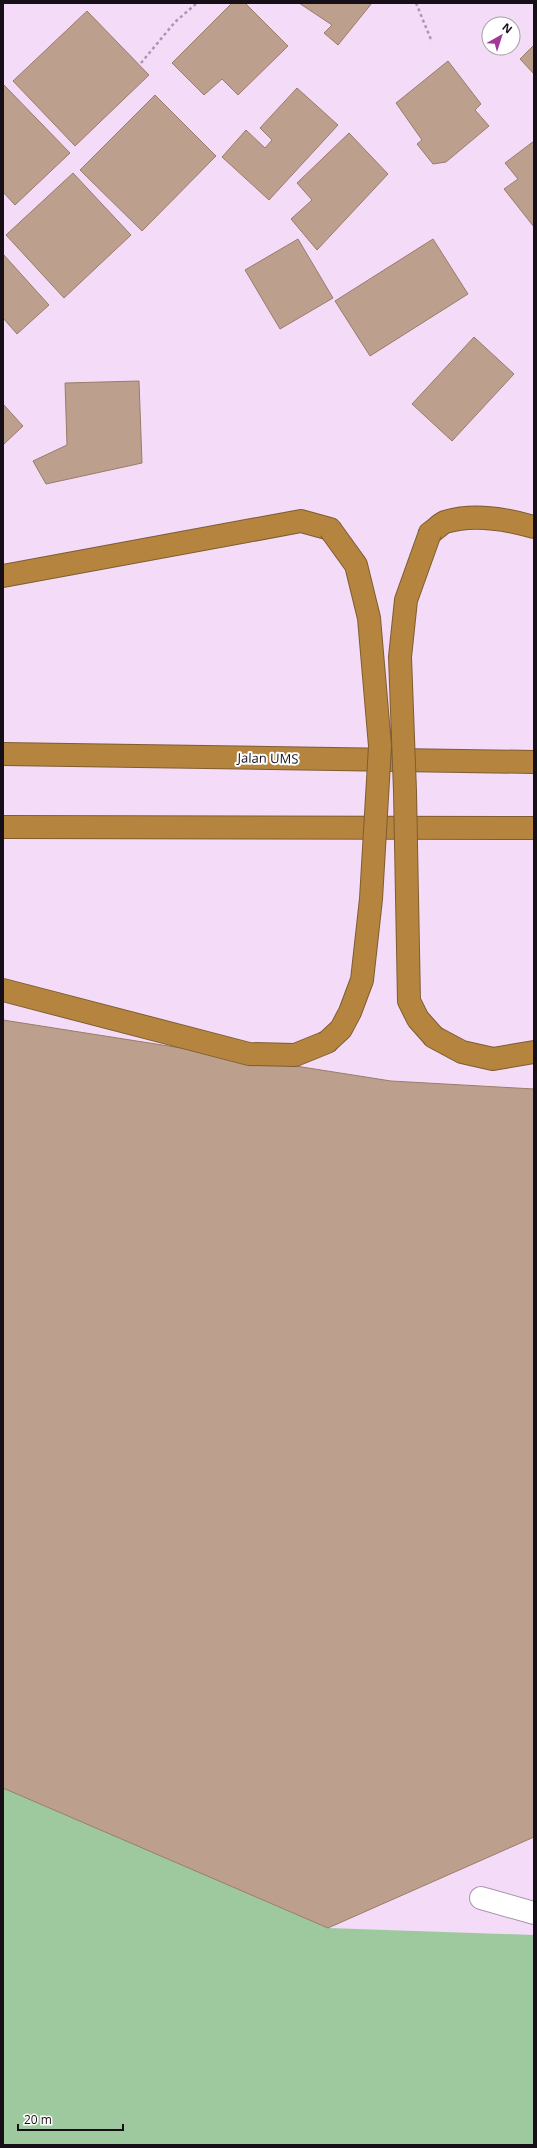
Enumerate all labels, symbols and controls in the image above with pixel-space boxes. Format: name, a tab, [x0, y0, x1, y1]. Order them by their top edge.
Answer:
north arrow	[481, 16, 521, 56]
text: N	[499, 19, 516, 36]
street label: Jalan UMS	[235, 748, 299, 768]
scale bar	[18, 2106, 123, 2132]
text: 20 m	[24, 2111, 52, 2128]

